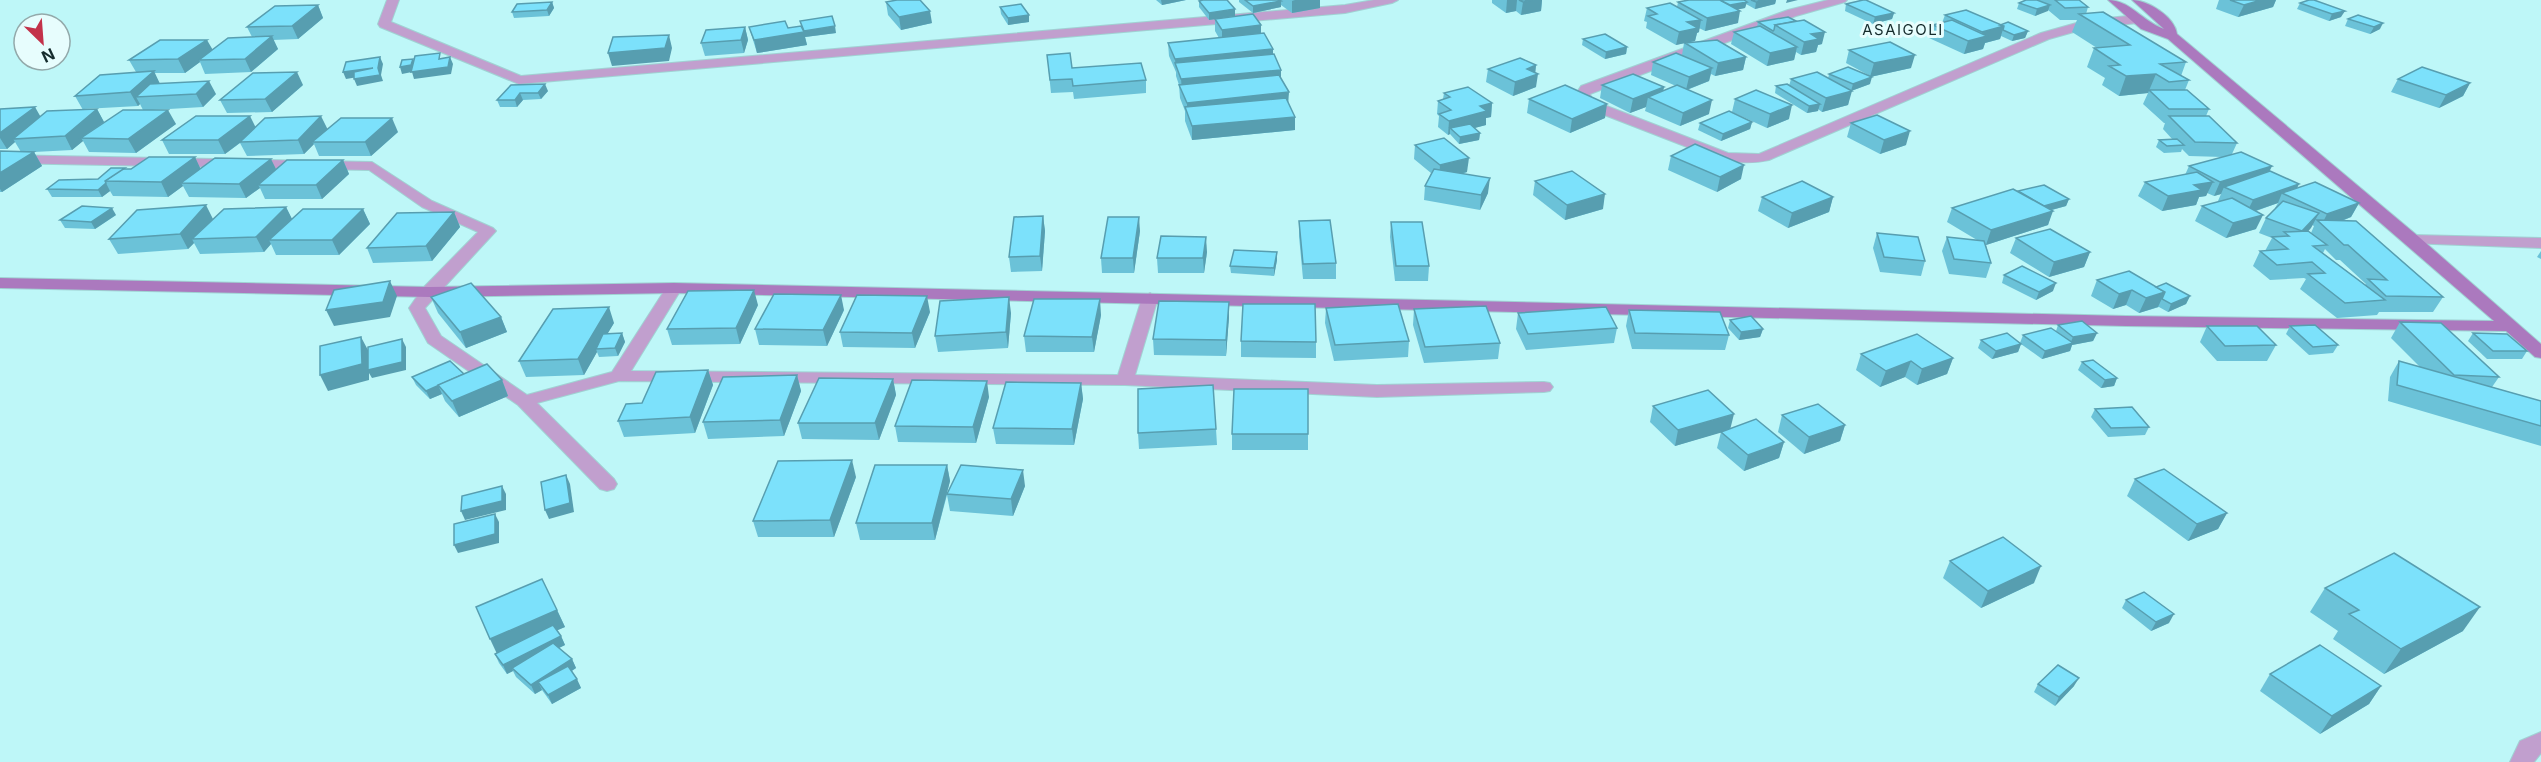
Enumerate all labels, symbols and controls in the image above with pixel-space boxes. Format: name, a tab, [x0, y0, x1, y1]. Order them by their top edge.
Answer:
north arrow	[12, 12, 72, 72]
district label: ASAIGOLI	[1862, 20, 1944, 39]
text: N	[39, 44, 58, 67]

